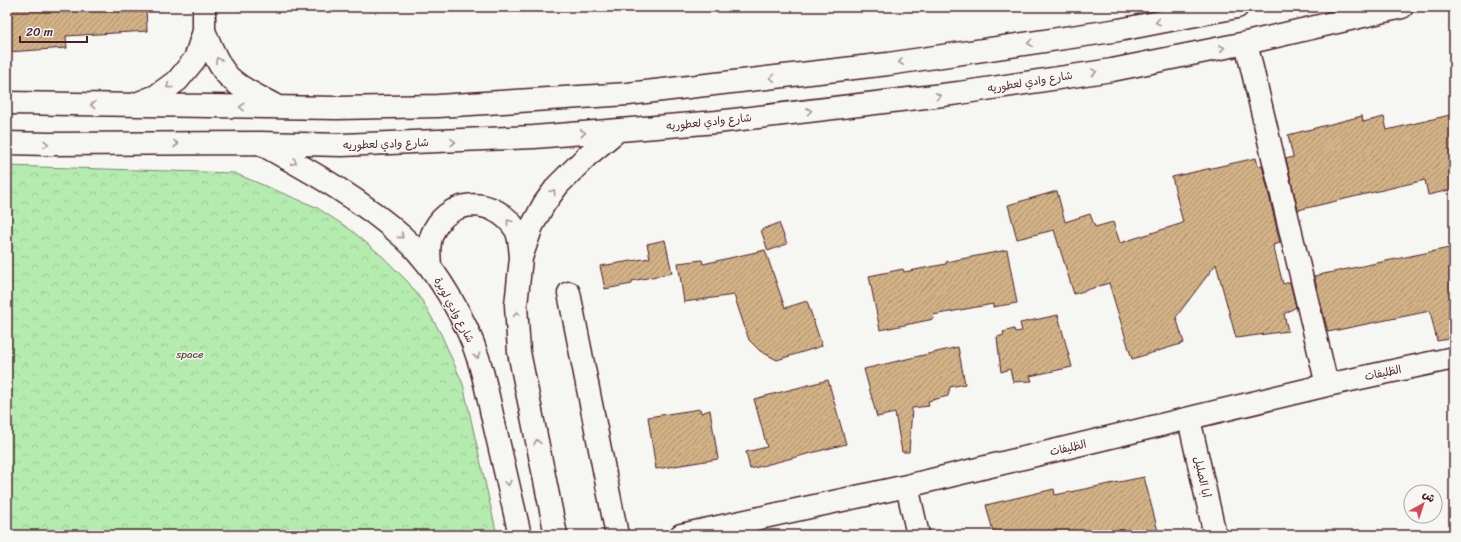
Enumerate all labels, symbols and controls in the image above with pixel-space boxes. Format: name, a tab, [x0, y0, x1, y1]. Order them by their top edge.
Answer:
scale bar	[20, 18, 87, 44]
one-way arrow	[1155, 18, 1161, 26]
text: 20 m	[26, 21, 53, 43]
one-way arrow	[1026, 38, 1033, 47]
one-way arrow	[1219, 44, 1225, 53]
one-way arrow	[215, 57, 222, 64]
one-way arrow	[898, 57, 904, 66]
street label: شارع وادي لعطوريه	[986, 66, 1074, 98]
one-way arrow	[1091, 68, 1097, 77]
one-way arrow	[769, 73, 775, 82]
one-way arrow	[167, 81, 174, 88]
one-way arrow	[935, 91, 941, 100]
one-way arrow	[90, 101, 96, 109]
one-way arrow	[239, 103, 245, 112]
one-way arrow	[806, 107, 812, 116]
street label: شارع وادي لعطوريه	[665, 108, 753, 136]
one-way arrow	[580, 129, 586, 138]
street label: شارع وادي لعطوريه	[343, 133, 429, 155]
one-way arrow	[450, 137, 456, 146]
one-way arrow	[43, 140, 49, 148]
one-way arrow	[173, 140, 179, 148]
one-way arrow	[290, 158, 297, 165]
one-way arrow	[548, 189, 556, 196]
one-way arrow	[507, 220, 514, 227]
one-way arrow	[396, 231, 404, 238]
street label: شارع وادي لوبرة	[429, 274, 479, 346]
one-way arrow	[512, 311, 521, 317]
park label: space	[175, 345, 204, 364]
one-way arrow	[472, 353, 481, 360]
street label: الظليفات	[1363, 360, 1403, 386]
street label: الظليفات	[1048, 435, 1088, 461]
one-way arrow	[534, 439, 542, 445]
street label: أبا الصليل	[1188, 455, 1216, 500]
one-way arrow	[503, 480, 511, 486]
north arrow	[1403, 484, 1443, 524]
text: ش	[1418, 485, 1440, 508]

